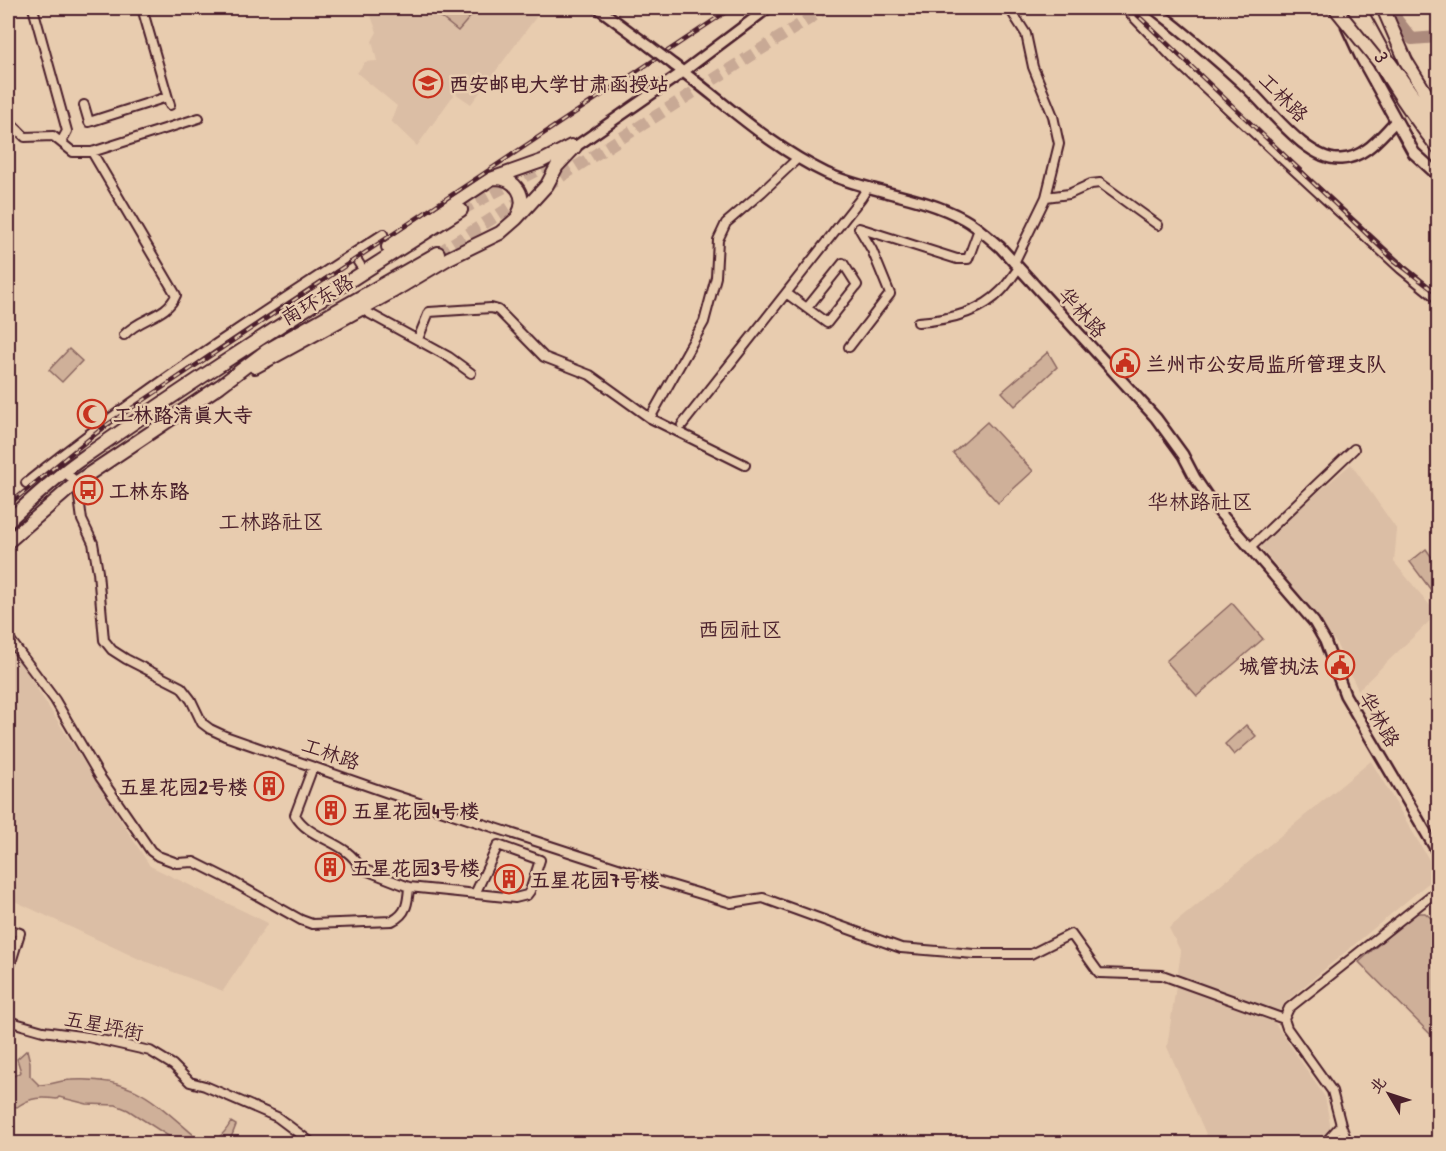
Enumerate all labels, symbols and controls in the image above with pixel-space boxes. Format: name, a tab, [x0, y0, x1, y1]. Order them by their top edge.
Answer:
street label: 3	[1368, 47, 1396, 67]
street label: 工林路	[1253, 66, 1315, 128]
school or university icon: 西安邮电大学甘肃函授站	[412, 67, 444, 99]
place label: 西安邮电大学甘肃函授站	[449, 70, 669, 97]
street label: 南环东路	[276, 267, 359, 331]
street label: 华林路	[1053, 281, 1114, 344]
public building icon: 兰州市公安局监所管理支队	[1109, 347, 1141, 379]
place label: 兰州市公安局监所管理支队	[1146, 350, 1386, 377]
mosque icon: 工林路清真大寺	[76, 398, 108, 430]
place label: 工林路清真大寺	[113, 401, 253, 428]
bus stop icon: 工林东路	[72, 474, 104, 506]
place label: 工林东路	[109, 477, 189, 504]
district label: 华林路社区	[1148, 487, 1253, 516]
district label: 工林路社区	[219, 507, 324, 536]
district label: 西园社区	[698, 615, 782, 644]
public building icon: 城管执法	[1324, 649, 1356, 681]
place label: 城管执法	[1239, 652, 1319, 679]
street label: 华林路	[1353, 686, 1407, 753]
street label: 工林路	[298, 730, 365, 776]
building icon: 五星花园2号楼	[253, 770, 285, 802]
place label: 五星花园2号楼	[119, 773, 248, 800]
building icon: 五星花园4号楼	[315, 794, 347, 826]
place label: 五星花园4号楼	[352, 797, 480, 824]
building icon: 五星花园3号楼	[314, 851, 346, 883]
place label: 五星花园3号楼	[351, 854, 480, 881]
building icon: 五星花园7号楼	[493, 863, 525, 895]
place label: 五星花园7号楼	[530, 866, 660, 893]
street label: 五星坪街	[62, 1004, 146, 1046]
north arrow	[1359, 1064, 1419, 1124]
text: 北	[1364, 1071, 1391, 1098]

